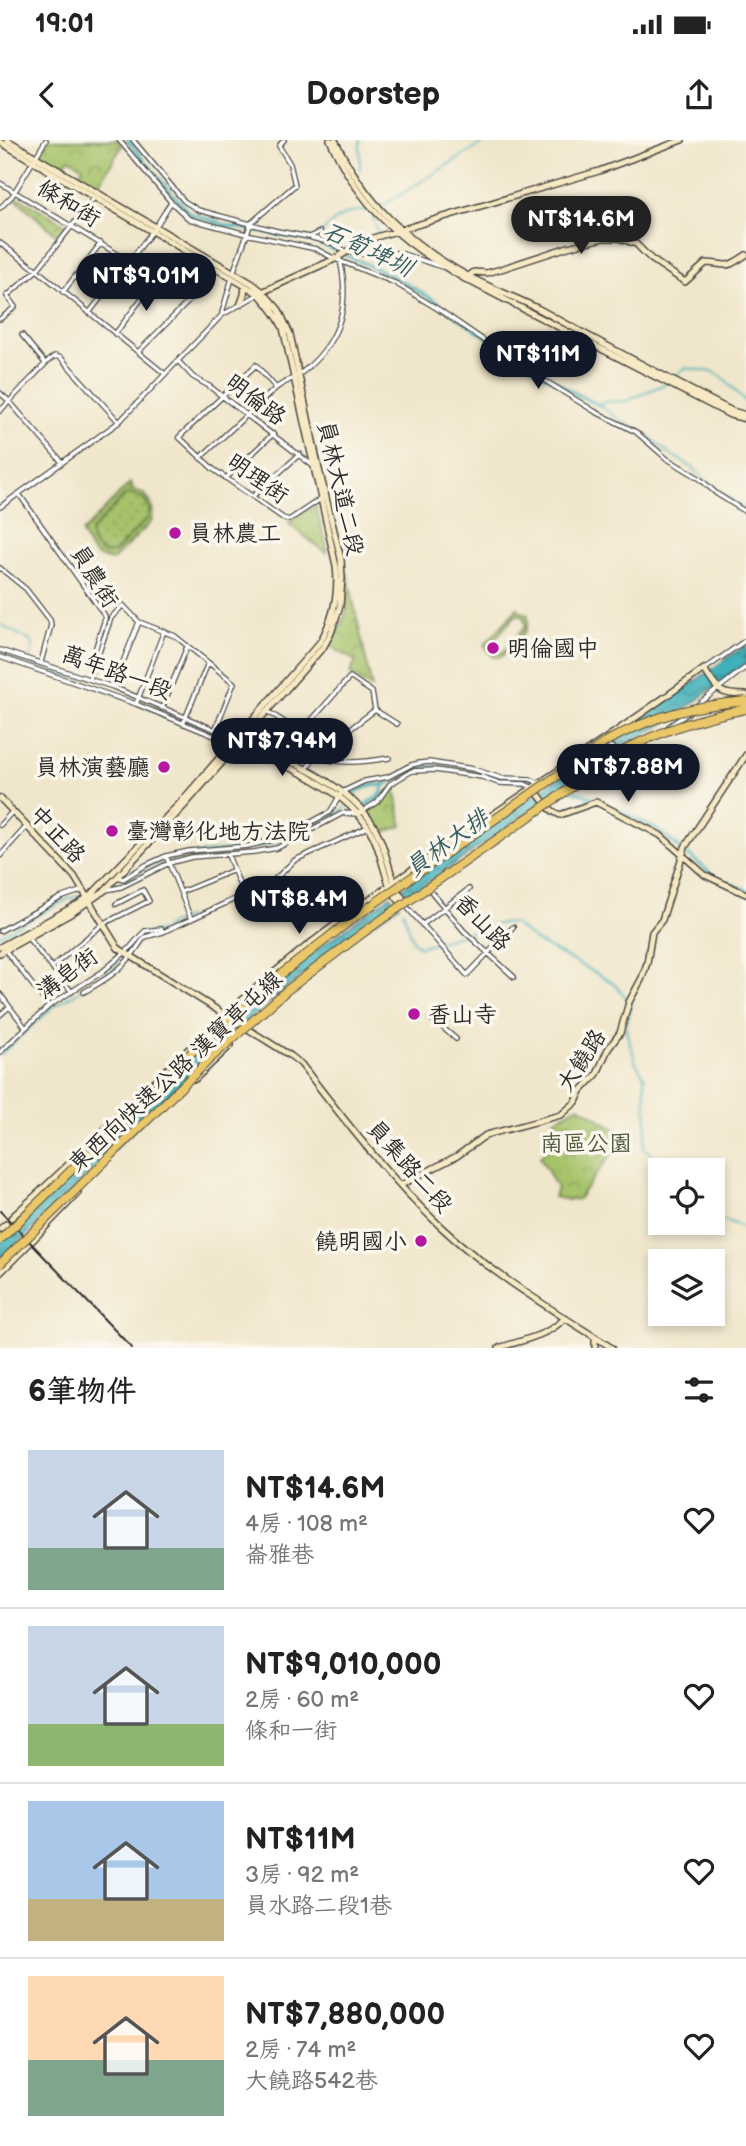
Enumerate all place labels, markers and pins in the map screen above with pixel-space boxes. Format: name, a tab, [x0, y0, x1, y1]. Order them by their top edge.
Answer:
pin: NT$14.6M	[509, 197, 653, 256]
pin: NT$9.01M	[74, 254, 218, 313]
pin: NT$11M	[481, 331, 595, 391]
place label: 員林農工	[189, 520, 281, 548]
marker: 員林農工	[167, 525, 183, 541]
place label: 明倫國中	[507, 635, 599, 663]
marker: 明倫國中	[485, 640, 501, 656]
pin: NT$7.94M	[210, 718, 354, 778]
pin: NT$7.88M	[556, 744, 700, 804]
place label: 員林演藝廳	[35, 754, 150, 782]
marker: 員林演藝廳	[156, 759, 172, 775]
place label: 臺灣彰化地方法院	[126, 818, 310, 846]
marker: 臺灣彰化地方法院	[104, 823, 120, 839]
pin: NT$8.4M	[234, 876, 364, 936]
place label: 香山寺	[428, 1001, 497, 1029]
marker: 香山寺	[406, 1006, 422, 1022]
place label: 饒明國小	[315, 1228, 407, 1256]
marker: 饒明國小	[413, 1233, 429, 1249]

